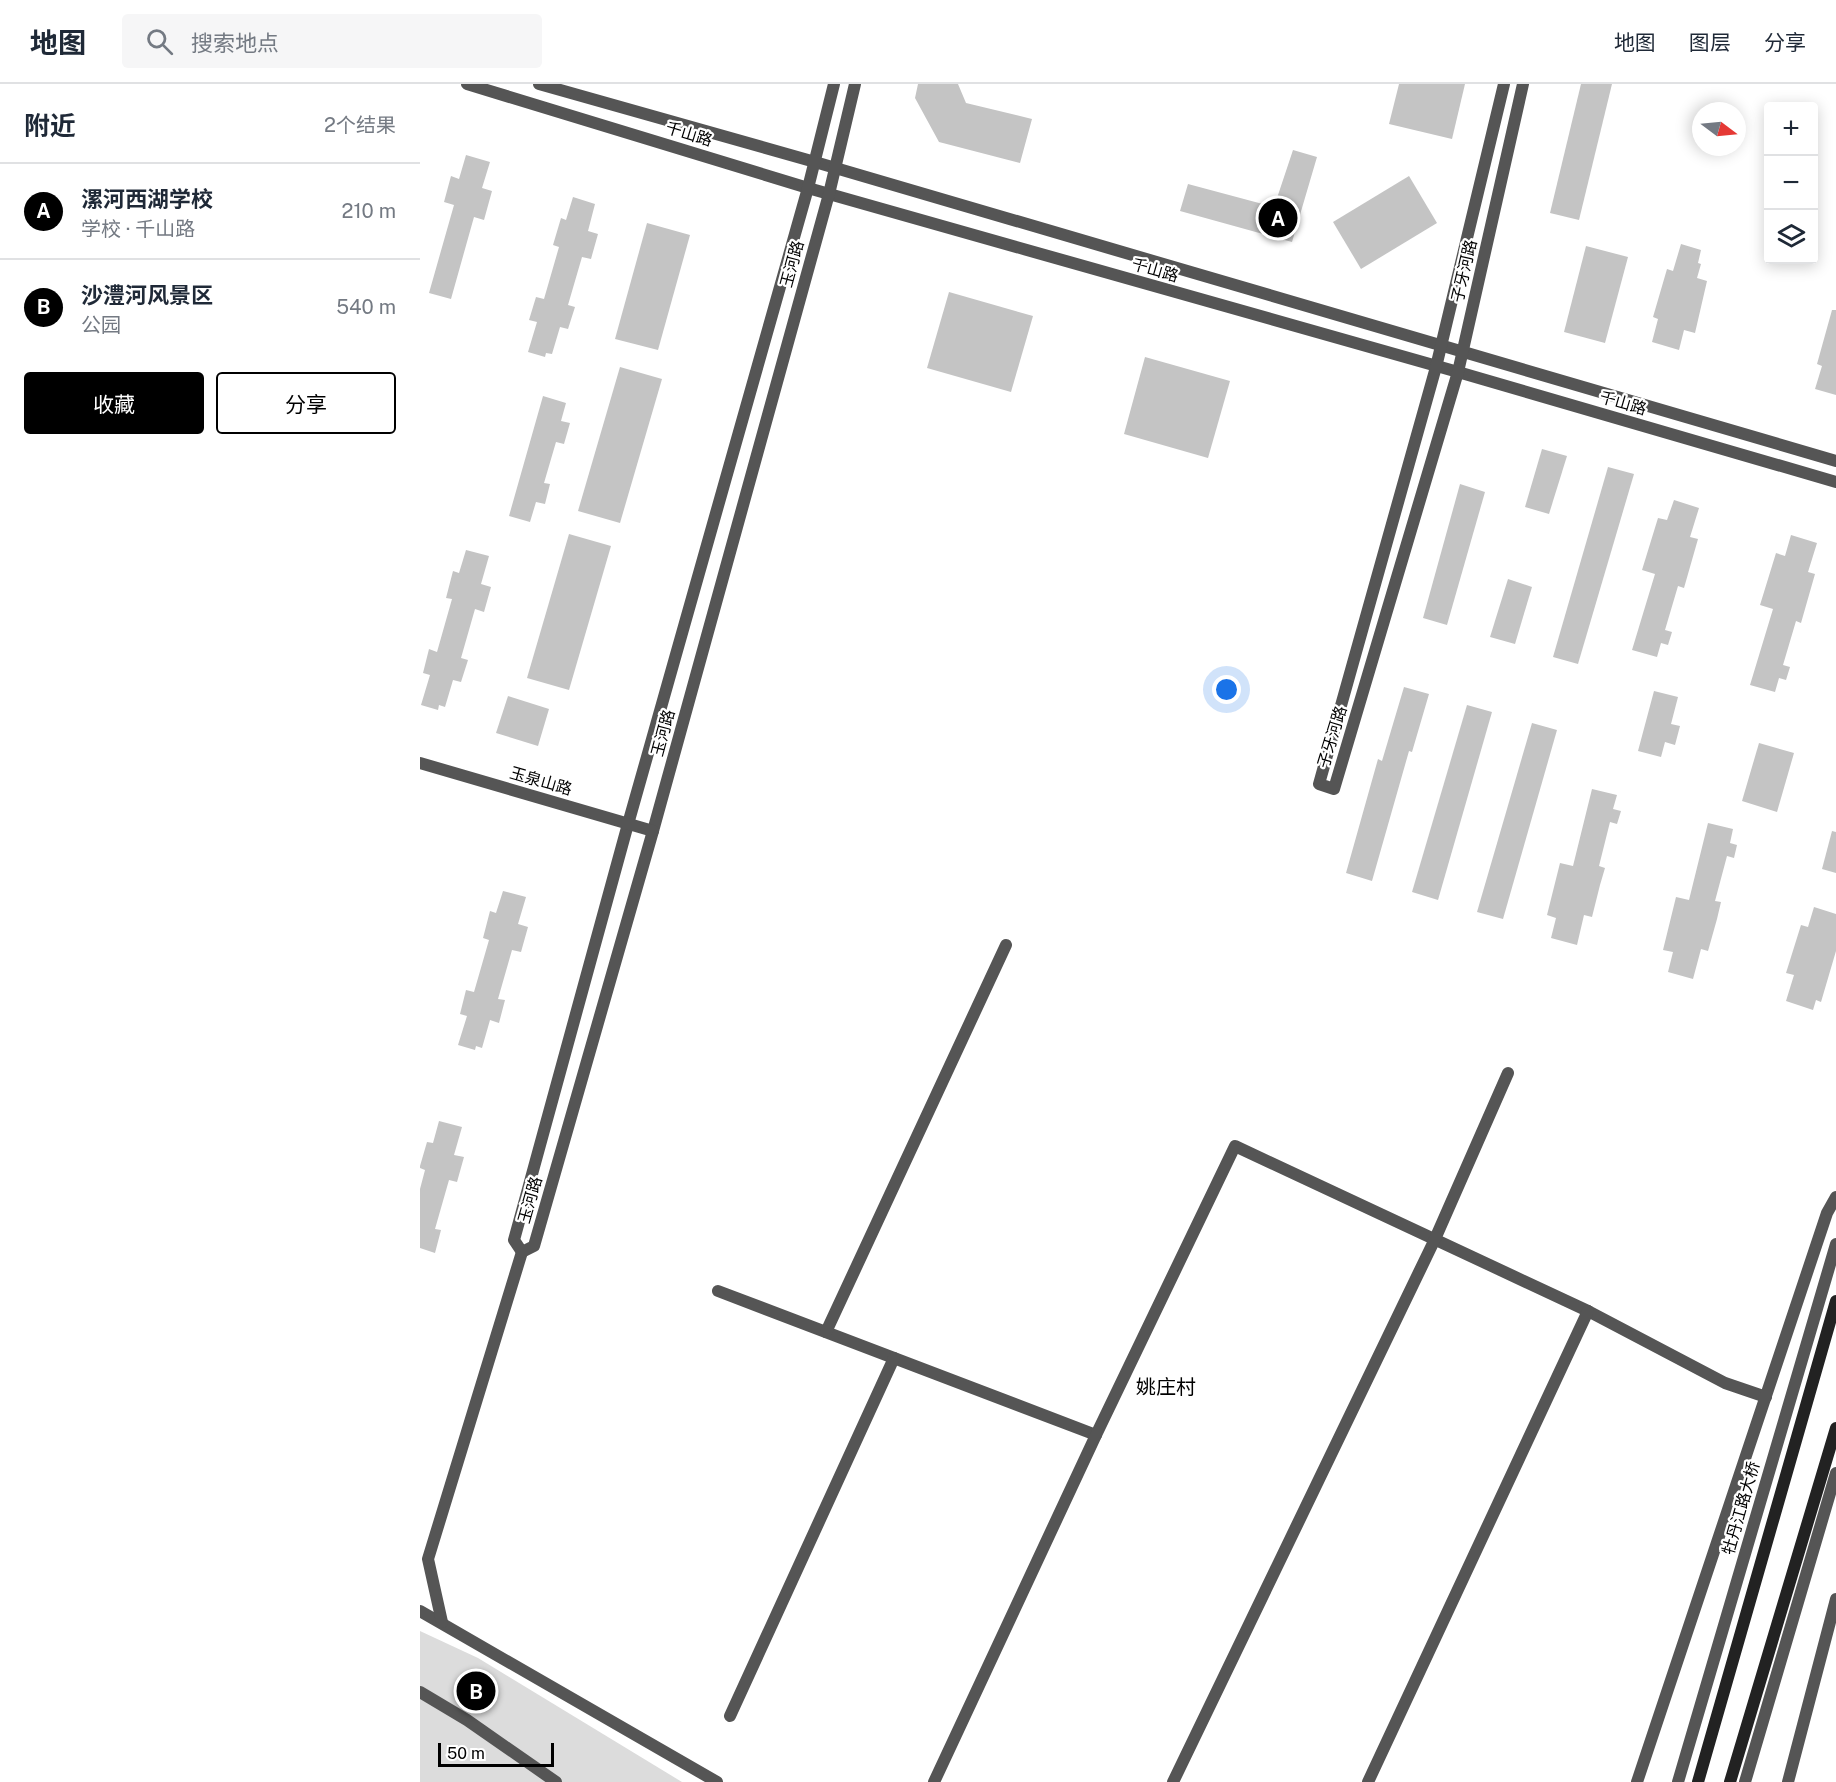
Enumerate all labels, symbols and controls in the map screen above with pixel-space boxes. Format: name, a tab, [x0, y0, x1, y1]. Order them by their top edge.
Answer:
search box	[122, 14, 542, 68]
icon: search	[143, 25, 176, 58]
text: 地图	[30, 26, 86, 59]
text: 搜索地点	[191, 30, 279, 56]
text: 地图	[1614, 30, 1656, 55]
text: 图层	[1689, 30, 1731, 55]
text: 分享	[1764, 30, 1806, 55]
north arrow	[1692, 102, 1746, 156]
map controls	[1764, 102, 1818, 264]
button: +	[1764, 102, 1818, 156]
text: 附近	[24, 110, 76, 141]
text: 2个结果	[324, 113, 396, 137]
street label: 千山路	[663, 118, 715, 150]
button: −	[1764, 156, 1818, 210]
text: 漯河西湖学校	[81, 186, 213, 212]
pin: A	[1258, 196, 1298, 240]
text: A	[36, 199, 51, 223]
text: 210 m	[342, 199, 396, 223]
button: layers	[1764, 210, 1818, 264]
text: 学校 · 千山路	[81, 217, 195, 241]
street label: 玉河路	[777, 238, 807, 290]
street label: 子牙河路	[1448, 238, 1480, 304]
street label: 千山路	[1129, 254, 1181, 286]
text: 沙澧河风景区	[81, 282, 213, 308]
text: B	[37, 295, 50, 319]
text: 540 m	[336, 295, 396, 319]
text: 公园	[81, 313, 121, 337]
button: 收藏	[24, 372, 204, 434]
button: 分享	[216, 372, 396, 434]
street label: 千山路	[1597, 387, 1649, 419]
your location	[1212, 675, 1241, 704]
street label: 子牙河路	[1314, 704, 1350, 770]
street label: 玉河路	[648, 707, 678, 759]
street label: 玉泉山路	[508, 763, 574, 799]
street label: 玉河路	[514, 1174, 546, 1226]
district label: 姚庄村	[1136, 1375, 1196, 1399]
street label: 牡丹江路大桥	[1719, 1459, 1763, 1557]
pin: B	[456, 1668, 496, 1714]
scale bar	[438, 1740, 554, 1768]
text: 50 m	[447, 1744, 485, 1763]

